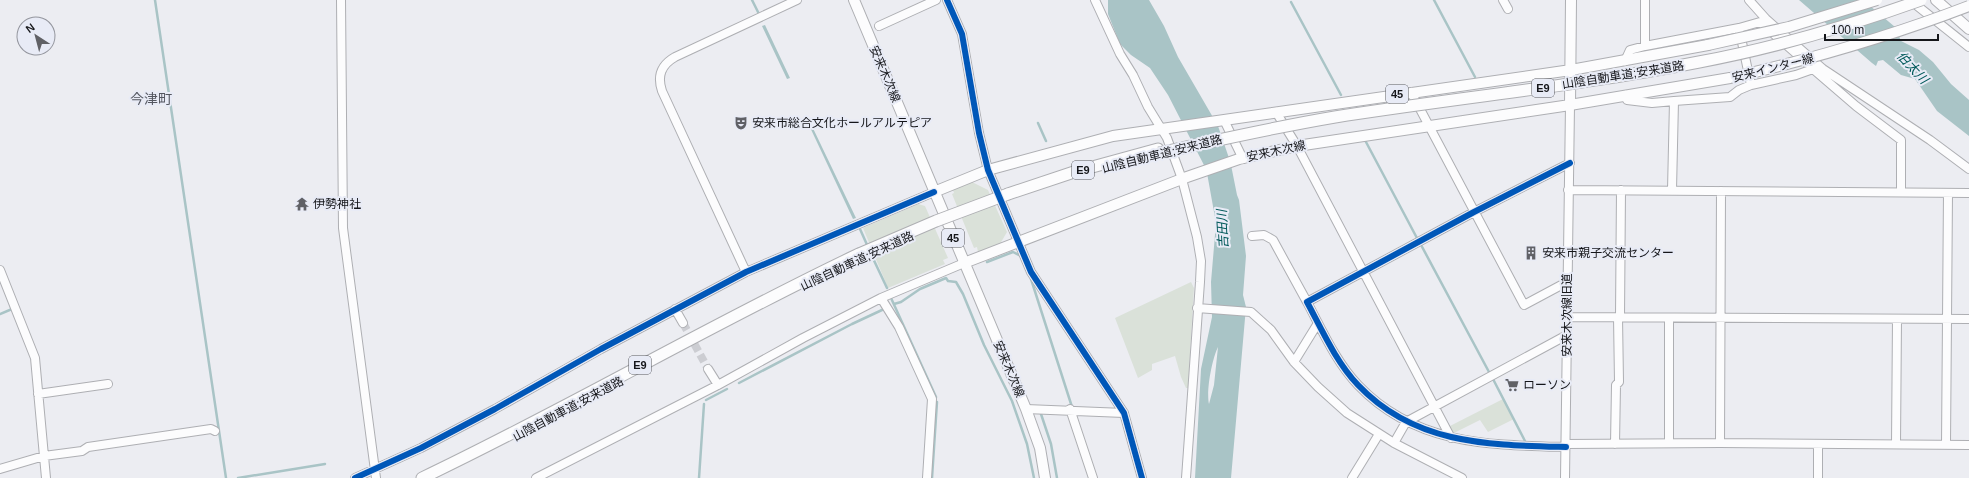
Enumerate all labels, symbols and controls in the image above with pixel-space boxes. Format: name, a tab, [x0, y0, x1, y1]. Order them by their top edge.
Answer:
north arrow	[16, 16, 56, 56]
scale bar	[1825, 16, 1938, 42]
text: N	[23, 21, 37, 35]
text: 100 m	[1831, 23, 1864, 37]
street label: 安来木次線	[867, 44, 903, 104]
water label: 伯太川	[1894, 48, 1933, 88]
street label: 安来インター線	[1731, 51, 1815, 85]
street label: 山陰自動車道;安来道路	[1561, 58, 1685, 92]
road number: E9	[1532, 79, 1554, 97]
road number: 45	[1386, 85, 1408, 103]
district label: 今津町	[130, 91, 172, 107]
theatre icon: 安来市総合文化ホールアルテピア	[733, 115, 749, 131]
place label: 安来市総合文化ホールアルテピア	[752, 116, 932, 130]
street label: 山陰自動車道;安来道路	[1100, 132, 1224, 176]
street label: 安来木次線	[1245, 138, 1307, 164]
road number: E9	[1072, 161, 1094, 179]
temple icon: 伊勢神社	[294, 196, 310, 212]
place label: 伊勢神社	[313, 197, 361, 211]
water label: 吉田川	[1214, 207, 1231, 249]
street label: 山陰自動車道;安来道路	[798, 229, 916, 293]
road number: 45	[942, 229, 964, 247]
building icon: 安来市親子交流センター	[1523, 245, 1539, 261]
place label: 安来市親子交流センター	[1542, 246, 1674, 260]
street label: 安来木次線旧道	[1560, 273, 1574, 357]
street label: 安来木次線	[991, 339, 1027, 399]
road number: E9	[629, 356, 651, 374]
street label: 山陰自動車道;安来道路	[510, 374, 626, 444]
supermarket icon: ローソン	[1504, 377, 1520, 393]
place label: ローソン	[1523, 378, 1571, 392]

